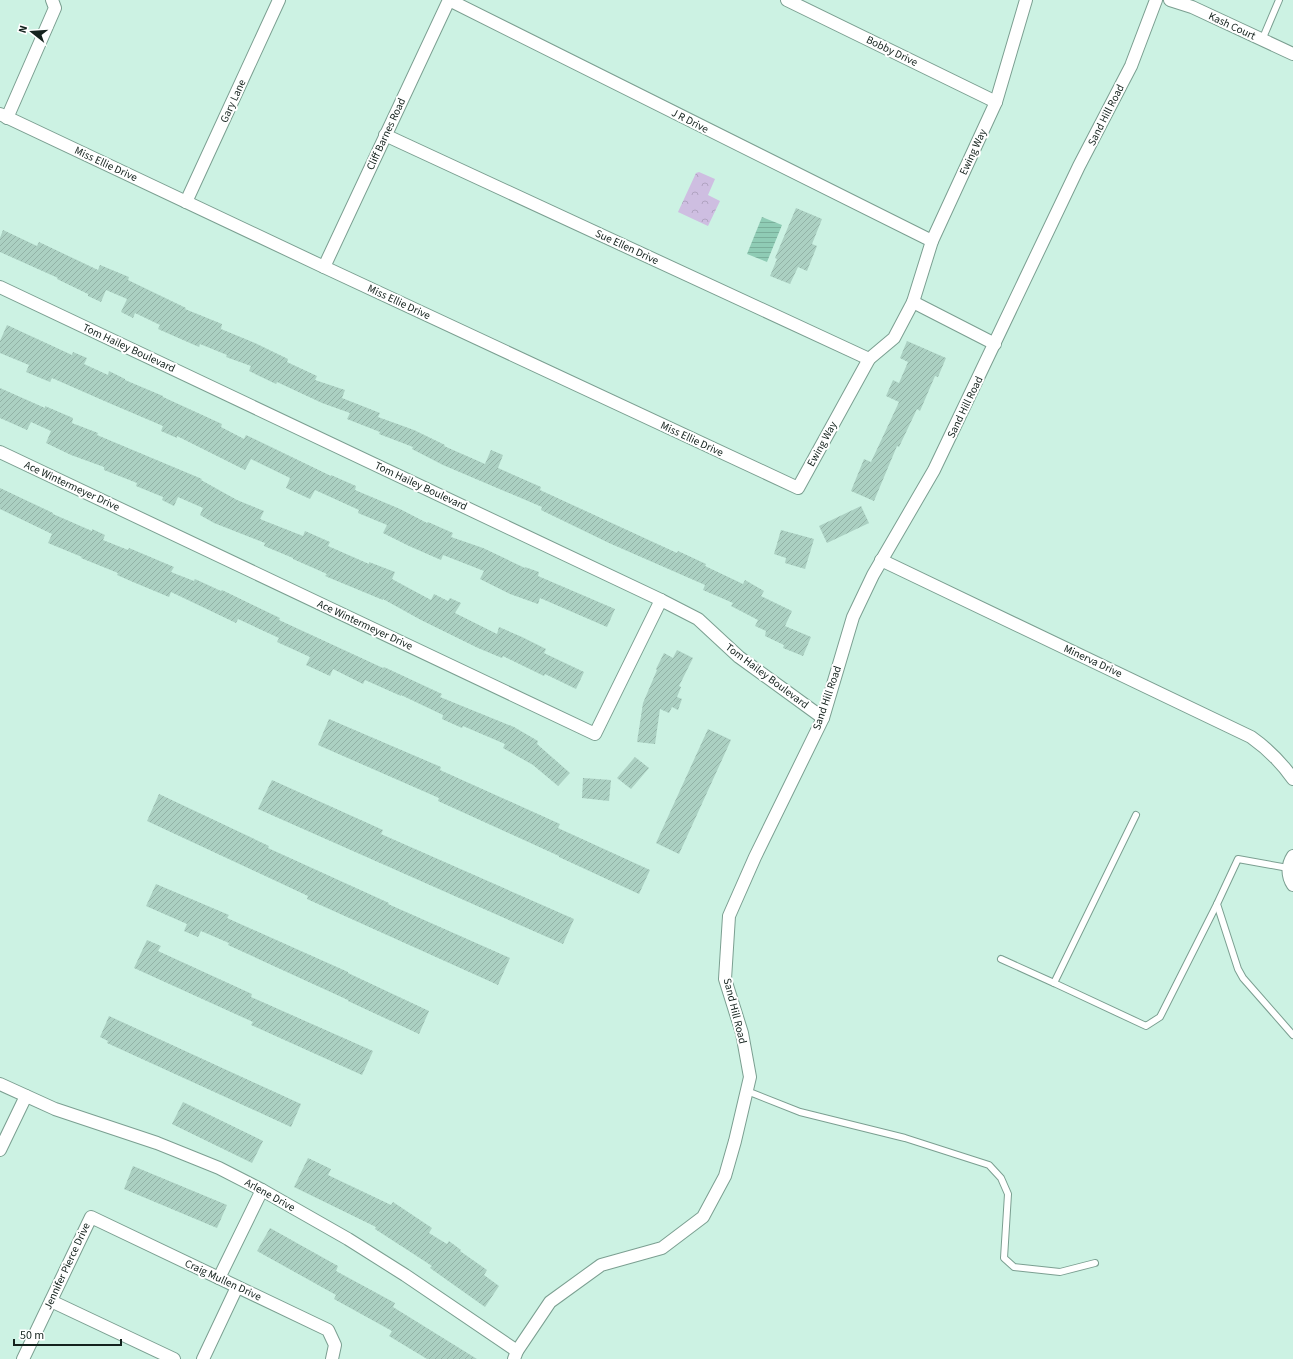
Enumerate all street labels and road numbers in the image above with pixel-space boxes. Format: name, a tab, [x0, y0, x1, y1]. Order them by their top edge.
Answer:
street label: Kash Court	[1206, 9, 1258, 44]
street label: Bobby Drive	[864, 32, 921, 70]
street label: Gary Lane	[216, 76, 250, 125]
street label: Sand Hill Road	[1084, 82, 1128, 148]
street label: Cliff Barnes Road	[363, 95, 409, 173]
street label: J R Drive	[669, 105, 712, 137]
street label: Ewing Way	[956, 126, 990, 178]
street label: Miss Ellie Drive	[72, 143, 140, 185]
street label: Sue Ellen Drive	[593, 226, 662, 268]
street label: Miss Ellie Drive	[365, 281, 433, 323]
street label: Tom Hailey Boulevard	[80, 320, 178, 376]
street label: Sand Hill Road	[944, 374, 986, 440]
street label: Miss Ellie Drive	[658, 418, 726, 460]
street label: Ewing Way	[803, 419, 841, 469]
street label: Ace Wintermeyer Drive	[22, 457, 123, 515]
street label: Tom Hailey Boulevard	[372, 458, 470, 514]
street label: Ace Wintermeyer Drive	[315, 596, 416, 654]
street label: Tom Hailey Boulevard	[722, 640, 812, 712]
street label: Minerva Drive	[1061, 641, 1125, 681]
street label: Sand Hill Road	[809, 664, 845, 732]
street label: Sand Hill Road	[720, 977, 750, 1045]
street label: Arlene Drive	[242, 1175, 298, 1215]
street label: Jennifer Pierce Drive	[40, 1220, 94, 1312]
street label: Craig Mullen Drive	[182, 1256, 264, 1305]

